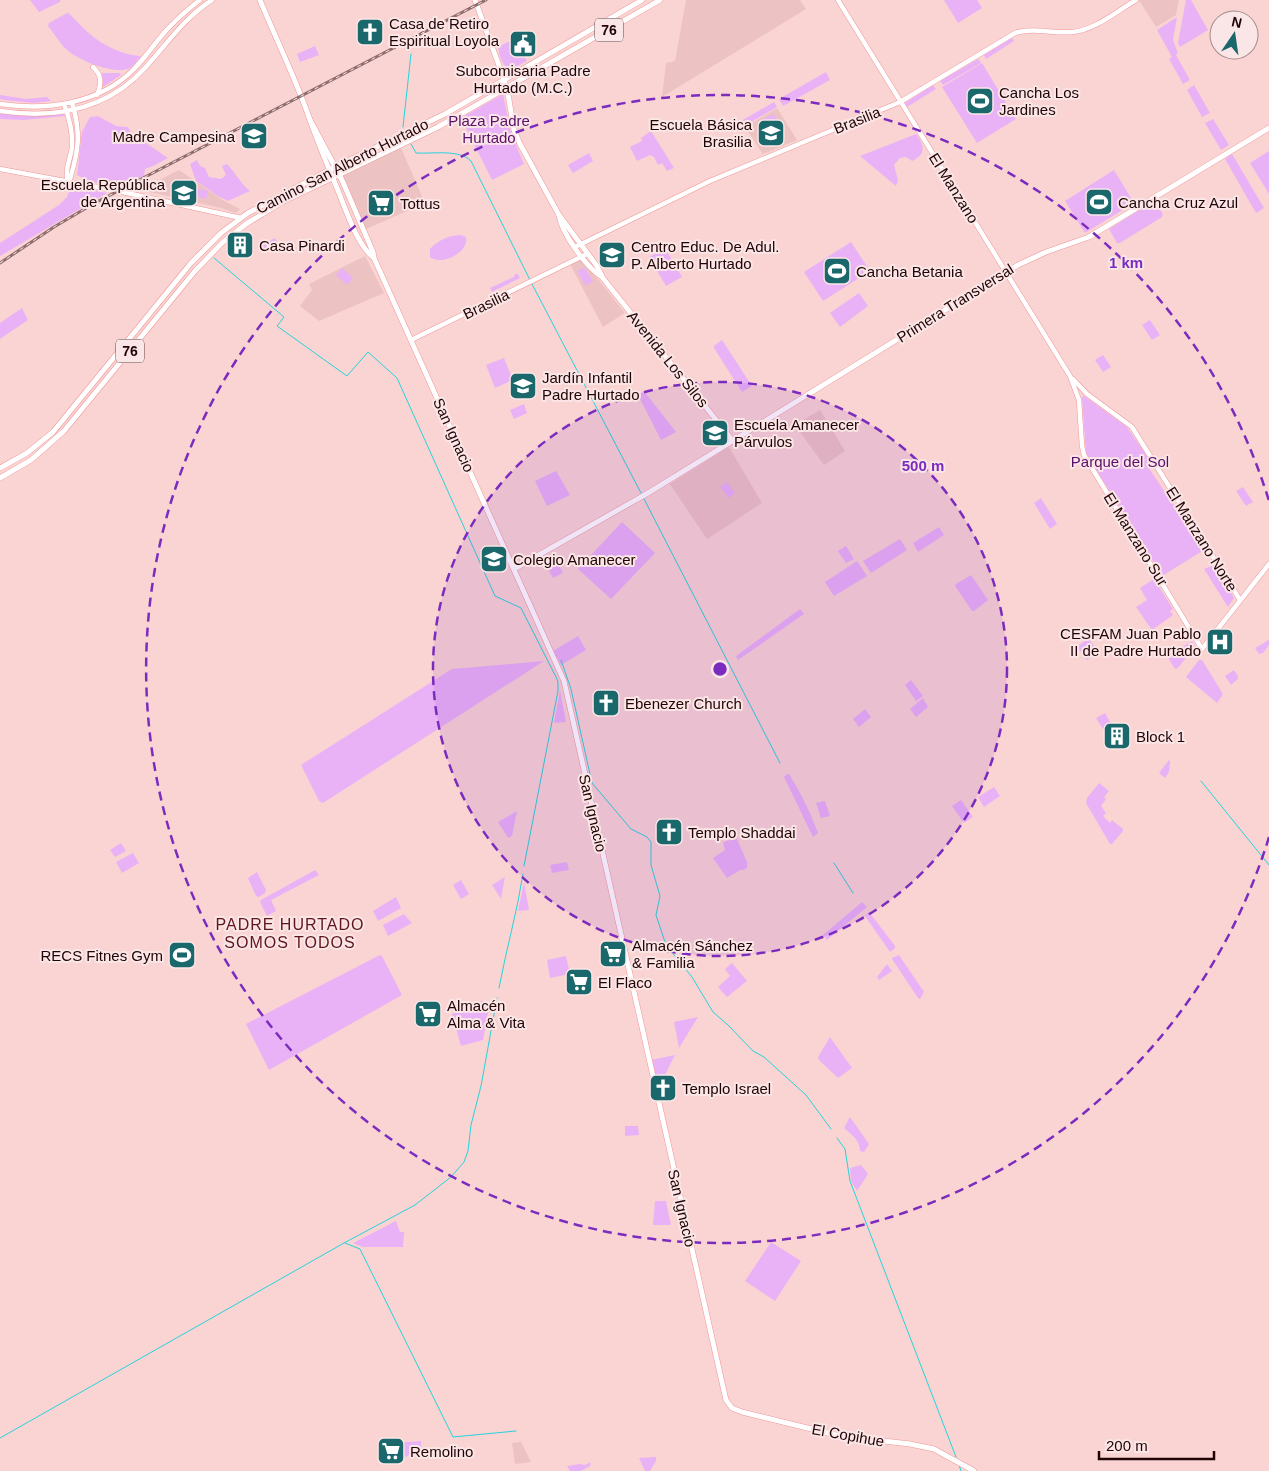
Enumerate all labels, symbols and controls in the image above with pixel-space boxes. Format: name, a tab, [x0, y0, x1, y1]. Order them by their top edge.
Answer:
north arrow	[1209, 10, 1259, 60]
text: N	[1230, 13, 1244, 31]
place label: Casa de Retiro Espiritual Loyola	[389, 15, 500, 49]
church icon: Casa de Retiro Espiritual Loyola	[355, 17, 385, 47]
road number: 76	[595, 18, 623, 42]
public building icon: Subcomisaria Padre Hurtado (M.C.)	[508, 29, 538, 59]
place label: Subcomisaria Padre Hurtado (M.C.)	[455, 62, 591, 96]
place label: Cancha Los Jardines	[999, 84, 1079, 118]
sports icon: Cancha Los Jardines	[965, 86, 995, 116]
street label: Brasilia	[831, 103, 884, 137]
park label: Plaza Padre Hurtado	[448, 112, 530, 146]
street label: Camino San Alberto Hurtado	[253, 115, 431, 217]
place label: Escuela Básica Brasilia	[649, 116, 753, 150]
school or university icon: Escuela Básica Brasilia	[756, 118, 786, 148]
school or university icon: Madre Campesina	[239, 121, 269, 151]
place label: Madre Campesina	[112, 128, 236, 145]
street label: El Manzano	[926, 150, 982, 226]
place label: Escuela República de Argentina	[41, 176, 166, 210]
school or university icon: Escuela República de Argentina	[169, 178, 199, 208]
sports icon: Cancha Cruz Azul	[1084, 187, 1114, 217]
supermarket icon: Tottus	[366, 188, 396, 218]
place label: Cancha Cruz Azul	[1118, 194, 1238, 211]
place label: Tottus	[400, 195, 440, 212]
building icon: Casa Pinardi	[225, 230, 255, 260]
place label: Casa Pinardi	[259, 237, 345, 254]
place label: Centro Educ. De Adul. P. Alberto Hurtado	[631, 238, 779, 272]
school or university icon: Centro Educ. De Adul. P. Alberto Hurtado	[597, 240, 627, 270]
text: 1 km	[1109, 254, 1143, 271]
sports icon: Cancha Betania	[822, 256, 852, 286]
street label: Primera Transversal	[894, 260, 1016, 346]
place label: Cancha Betania	[856, 263, 963, 280]
street label: Brasilia	[460, 285, 512, 322]
street label: Avenida Los Silos	[624, 307, 712, 411]
road number: 76	[116, 340, 144, 362]
place label: Jardín Infantil Padre Hurtado	[542, 369, 640, 403]
school or university icon: Jardín Infantil Padre Hurtado	[508, 371, 538, 401]
street label: San Ignacio	[430, 395, 478, 475]
place label: Escuela Amanecer Párvulos	[734, 416, 859, 450]
school or university icon: Escuela Amanecer Párvulos	[700, 418, 730, 448]
park label: Parque del Sol	[1071, 453, 1169, 470]
text: 500 m	[902, 457, 944, 474]
street label: El Manzano Norte	[1163, 484, 1241, 594]
street label: El Manzano Sur	[1101, 489, 1171, 589]
school or university icon: Colegio Amanecer	[479, 544, 509, 574]
place label: Colegio Amanecer	[513, 551, 636, 568]
place label: CESFAM Juan Pablo II de Padre Hurtado	[1060, 625, 1201, 659]
hospital icon: CESFAM Juan Pablo II de Padre Hurtado	[1205, 627, 1235, 657]
centre of rings	[711, 660, 729, 678]
church icon: Ebenezer Church	[591, 688, 621, 718]
place label: Ebenezer Church	[625, 695, 742, 712]
building icon: Block 1	[1102, 721, 1132, 751]
place label: Block 1	[1136, 728, 1185, 745]
street label: San Ignacio	[576, 772, 610, 854]
church icon: Templo Shaddai	[654, 817, 684, 847]
place label: Templo Shaddai	[688, 824, 796, 841]
district label: PADRE HURTADO SOMOS TODOS	[215, 916, 365, 951]
place label: Almacén Sánchez & Familia	[632, 937, 753, 971]
supermarket icon: Almacén Sánchez & Familia	[598, 939, 628, 969]
sports icon: RECS Fitnes Gym	[167, 940, 197, 970]
place label: RECS Fitnes Gym	[40, 947, 163, 964]
supermarket icon: El Flaco	[564, 967, 594, 997]
place label: El Flaco	[598, 974, 652, 991]
place label: Almacén Alma & Vita	[447, 997, 526, 1031]
supermarket icon: Almacén Alma & Vita	[413, 999, 443, 1029]
church icon: Templo Israel	[648, 1073, 678, 1103]
place label: Templo Israel	[682, 1080, 771, 1097]
street label: San Ignacio	[665, 1167, 699, 1249]
street label: El Copihue	[810, 1420, 886, 1450]
scale bar	[1099, 1428, 1214, 1460]
supermarket icon: Remolino	[376, 1436, 406, 1466]
text: 200 m	[1106, 1437, 1148, 1454]
place label: Remolino	[410, 1443, 473, 1460]

